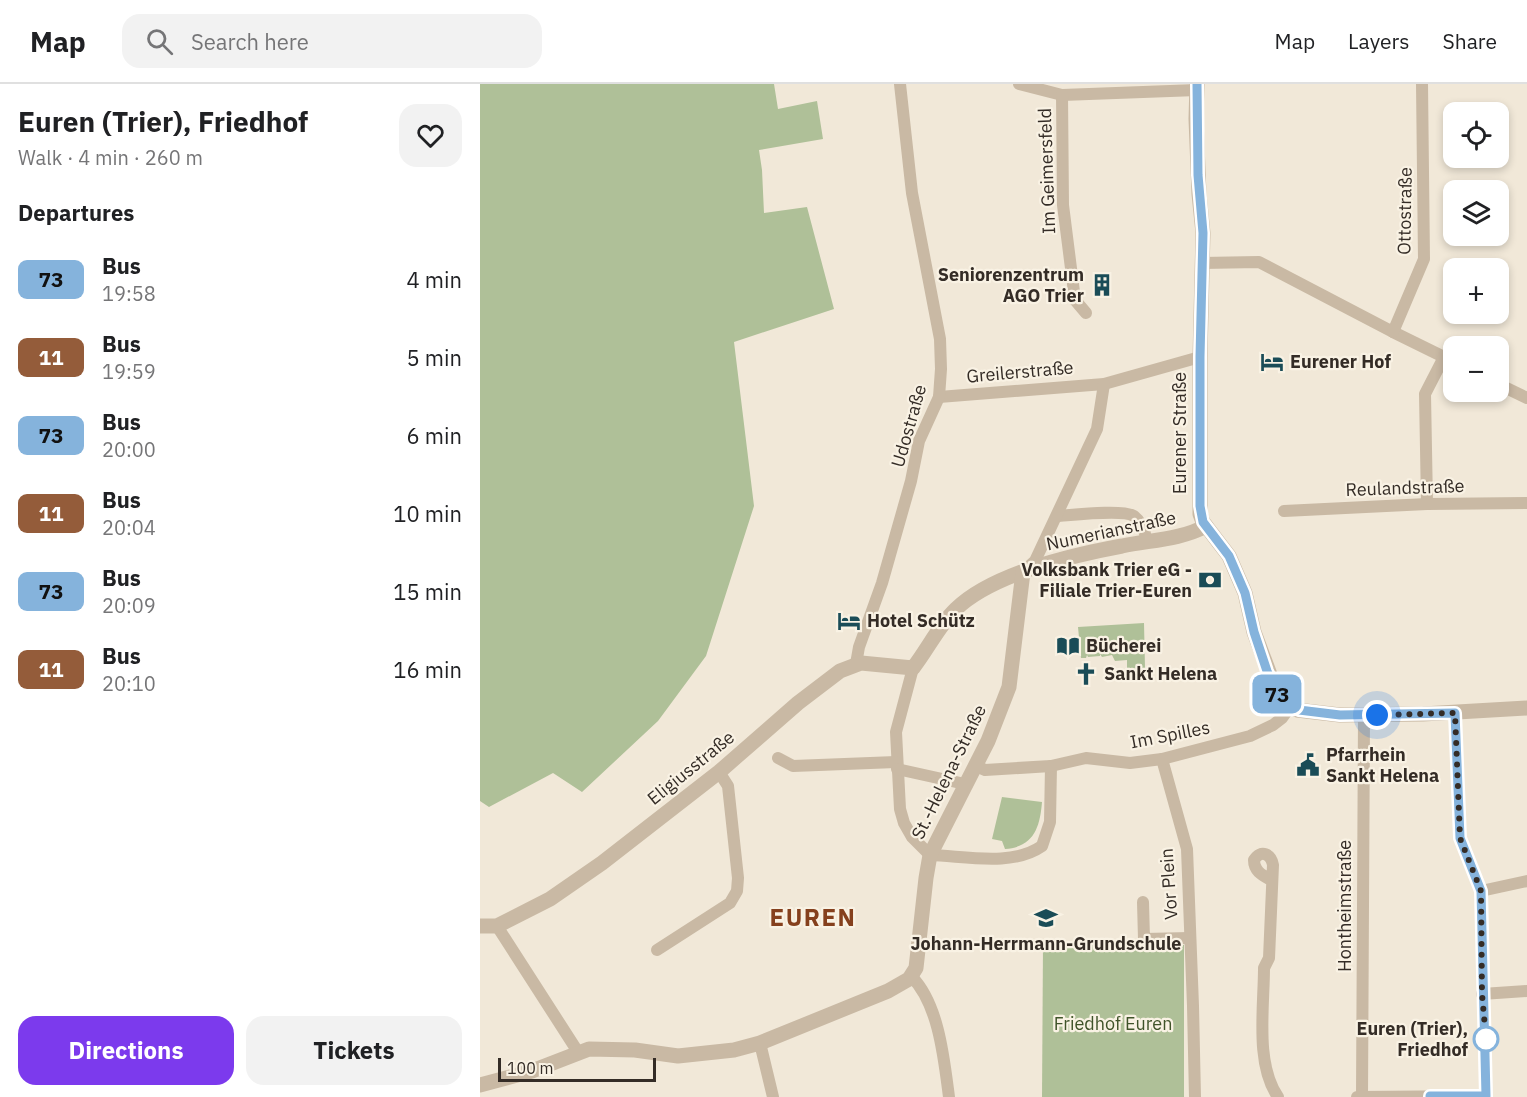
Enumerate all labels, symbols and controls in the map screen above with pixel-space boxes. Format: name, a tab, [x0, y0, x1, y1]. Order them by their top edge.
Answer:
search box	[122, 14, 542, 68]
text: Map	[30, 23, 86, 60]
icon: search	[143, 25, 176, 58]
text: Search here	[191, 27, 309, 56]
text: Map	[1275, 27, 1315, 55]
text: Layers	[1348, 27, 1410, 55]
text: Share	[1443, 27, 1497, 55]
map controls	[1443, 102, 1509, 402]
button: locate	[1443, 102, 1509, 168]
text: Euren (Trier), Friedhof	[18, 103, 308, 140]
button: heart	[399, 104, 462, 167]
street label: Im Geimersfeld	[1033, 108, 1060, 234]
text: Walk · 4 min · 260 m	[18, 144, 203, 171]
street label: Ottostraße	[1392, 167, 1417, 255]
button: layers	[1443, 180, 1509, 246]
text: Departures	[18, 198, 134, 227]
text: Bus	[102, 251, 141, 280]
button: +	[1443, 258, 1509, 324]
place label: Seniorenzentrum AGO Trier	[938, 263, 1084, 307]
text: 73	[38, 265, 64, 293]
text: 4 min	[406, 265, 462, 294]
building icon: Seniorenzentrum AGO Trier	[1089, 272, 1115, 298]
text: 19:58	[102, 280, 156, 307]
text: Bus	[102, 329, 141, 358]
button: −	[1443, 336, 1509, 402]
text: 11	[38, 343, 64, 371]
text: 5 min	[406, 343, 462, 372]
hotel icon: Eurener Hof	[1259, 349, 1285, 375]
place label: Eurener Hof	[1290, 350, 1391, 373]
street label: Greilerstraße	[966, 355, 1075, 388]
text: 19:59	[102, 358, 156, 385]
street label: Eurener Straße	[1168, 372, 1191, 494]
street label: Udostraße	[886, 382, 931, 470]
text: Bus	[102, 407, 141, 436]
text: 73	[38, 421, 64, 449]
text: 6 min	[406, 421, 462, 450]
text: 20:00	[102, 436, 156, 463]
street label: Reulandstraße	[1345, 474, 1465, 501]
text: Bus	[102, 485, 141, 514]
text: 11	[38, 499, 64, 527]
text: 10 min	[393, 499, 462, 528]
street label: Numerianstraße	[1044, 506, 1178, 555]
text: 20:04	[102, 514, 156, 541]
place label: Volksbank Trier eG - Filiale Trier-Euren	[1021, 558, 1192, 602]
text: Bus	[102, 563, 141, 592]
bank icon: Volksbank Trier eG - Filiale Trier-Euren	[1197, 567, 1223, 593]
text: 73	[38, 577, 64, 605]
text: 15 min	[393, 577, 462, 606]
text: 20:09	[102, 592, 156, 619]
hotel icon: Hotel Schütz	[836, 608, 862, 634]
place label: Hotel Schütz	[867, 609, 975, 632]
library icon: Bücherei	[1055, 633, 1081, 659]
place label: Bücherei	[1086, 634, 1161, 657]
text: Bus	[102, 641, 141, 670]
text: 11	[38, 655, 64, 683]
text: 16 min	[393, 655, 462, 684]
church icon: Sankt Helena	[1073, 661, 1099, 687]
place label: Sankt Helena	[1104, 662, 1217, 685]
text: 20:10	[102, 670, 156, 697]
line badge: 73	[1250, 674, 1304, 714]
text: 73	[1264, 680, 1290, 708]
your location	[1362, 700, 1392, 730]
street label: St.-Helena-Straße	[906, 701, 991, 843]
street label: Im Spilles	[1128, 716, 1212, 754]
street label: Eligiusstraße	[643, 725, 739, 810]
place label: Pfarrhein Sankt Helena	[1326, 743, 1439, 787]
public building icon: Pfarrhein Sankt Helena	[1295, 752, 1321, 778]
street label: Hontheimstraße	[1333, 840, 1356, 972]
street label: Vor Plein	[1155, 847, 1182, 921]
district label: EUREN	[770, 901, 856, 933]
school or university icon: Johann-Herrmann-Grundschule	[1033, 905, 1059, 931]
place label: Johann-Herrmann-Grundschule	[911, 932, 1181, 955]
park label: Friedhof Euren	[1054, 1012, 1172, 1035]
button: Directions	[18, 1016, 234, 1085]
button: Tickets	[246, 1016, 462, 1085]
place label: Euren (Trier), Friedhof	[1356, 1017, 1468, 1061]
marker: Euren (Trier), Friedhof	[1473, 1026, 1499, 1052]
scale bar	[498, 1055, 656, 1082]
text: 100 m	[507, 1058, 554, 1078]

